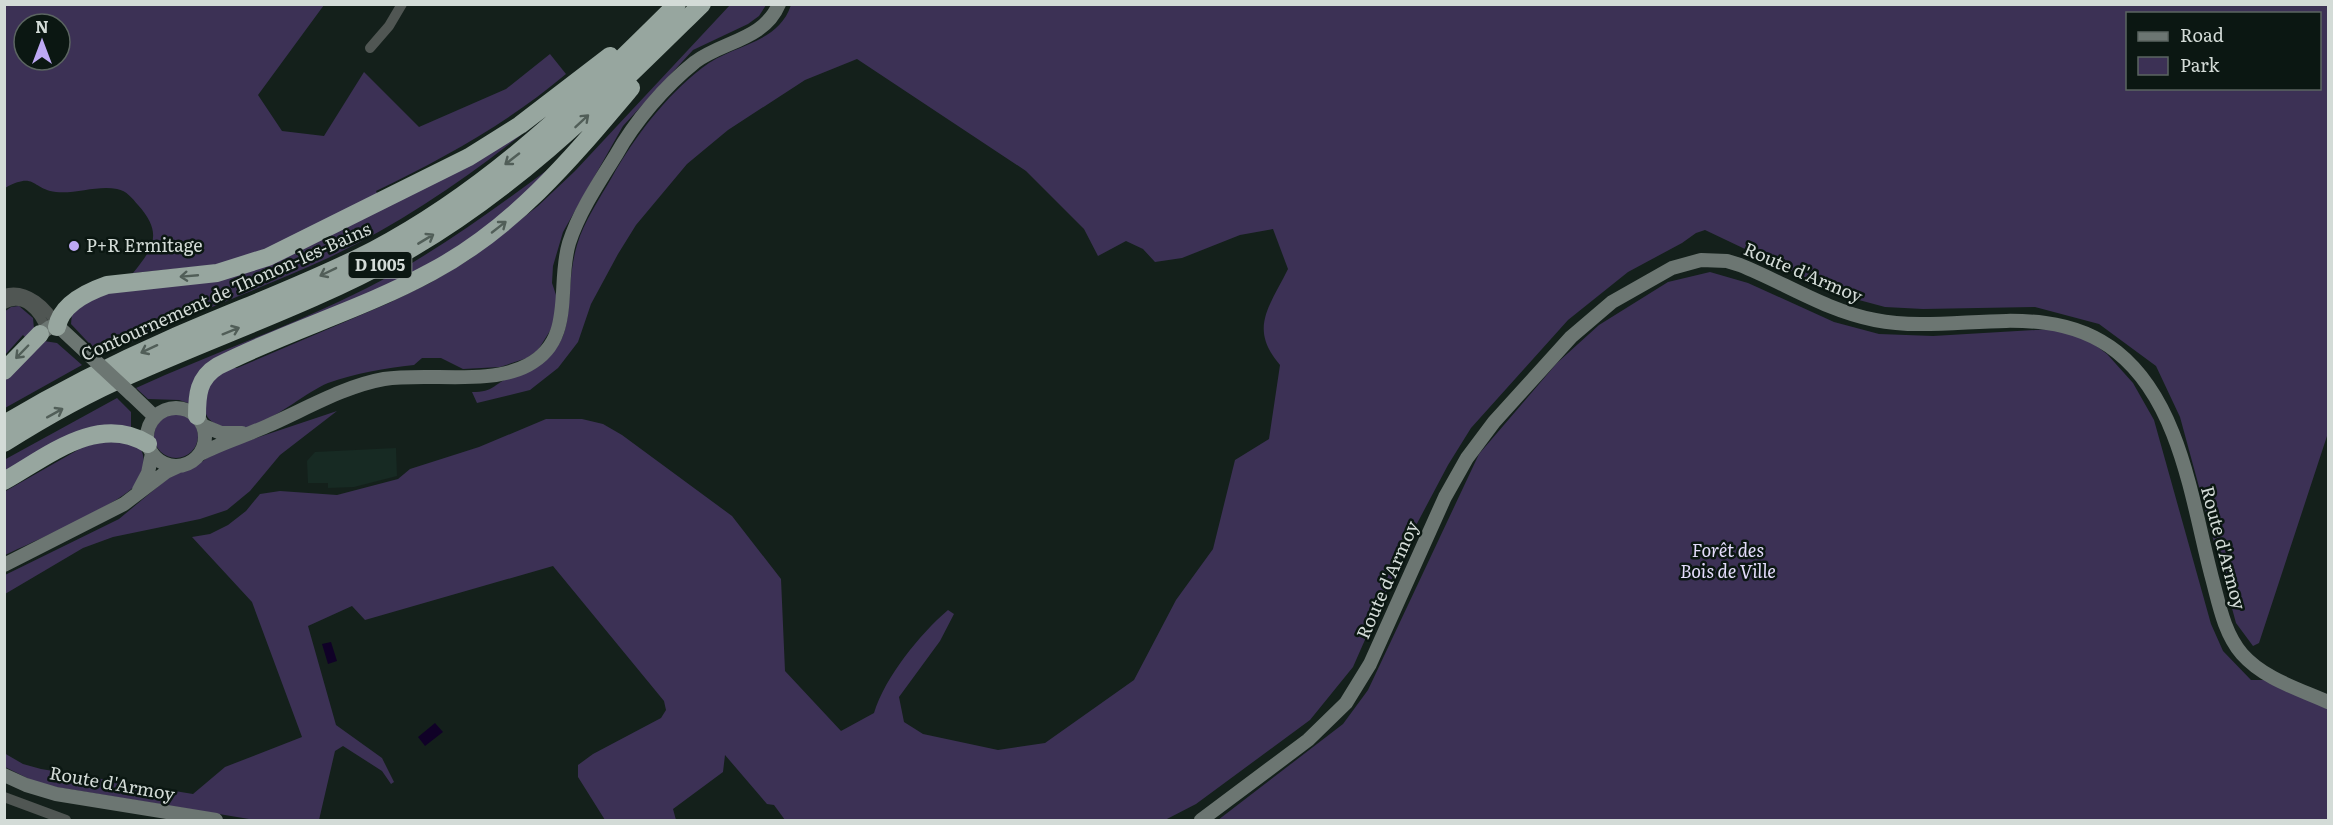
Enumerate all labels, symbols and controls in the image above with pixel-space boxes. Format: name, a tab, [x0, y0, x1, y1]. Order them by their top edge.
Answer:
north arrow	[12, 12, 72, 72]
legend	[2126, 12, 2321, 90]
text: N	[35, 14, 49, 38]
text: Road	[2180, 21, 2224, 48]
text: Park	[2180, 51, 2221, 78]
one-way arrow	[574, 114, 589, 128]
one-way arrow	[504, 152, 520, 165]
street label: Contournement de Thonon-les-Bains	[76, 214, 375, 367]
one-way arrow	[491, 220, 507, 233]
place label: P+R Ermitage	[86, 231, 203, 258]
one-way arrow	[417, 232, 434, 244]
street label: Route d'Armoy	[1740, 234, 1868, 309]
marker: P+R Ermitage	[67, 239, 81, 253]
road number: D 1005	[348, 252, 412, 278]
one-way arrow	[320, 267, 338, 279]
one-way arrow	[180, 271, 200, 282]
one-way arrow	[222, 325, 240, 336]
one-way arrow	[141, 343, 159, 355]
one-way arrow	[15, 345, 30, 360]
one-way arrow	[46, 407, 63, 419]
street label: Route d'Armoy	[2195, 483, 2254, 613]
street label: Route d'Armoy	[1348, 515, 1425, 643]
park label: Forêt des Bois de Ville	[1680, 536, 1776, 584]
street label: Route d'Armoy	[47, 758, 178, 807]

